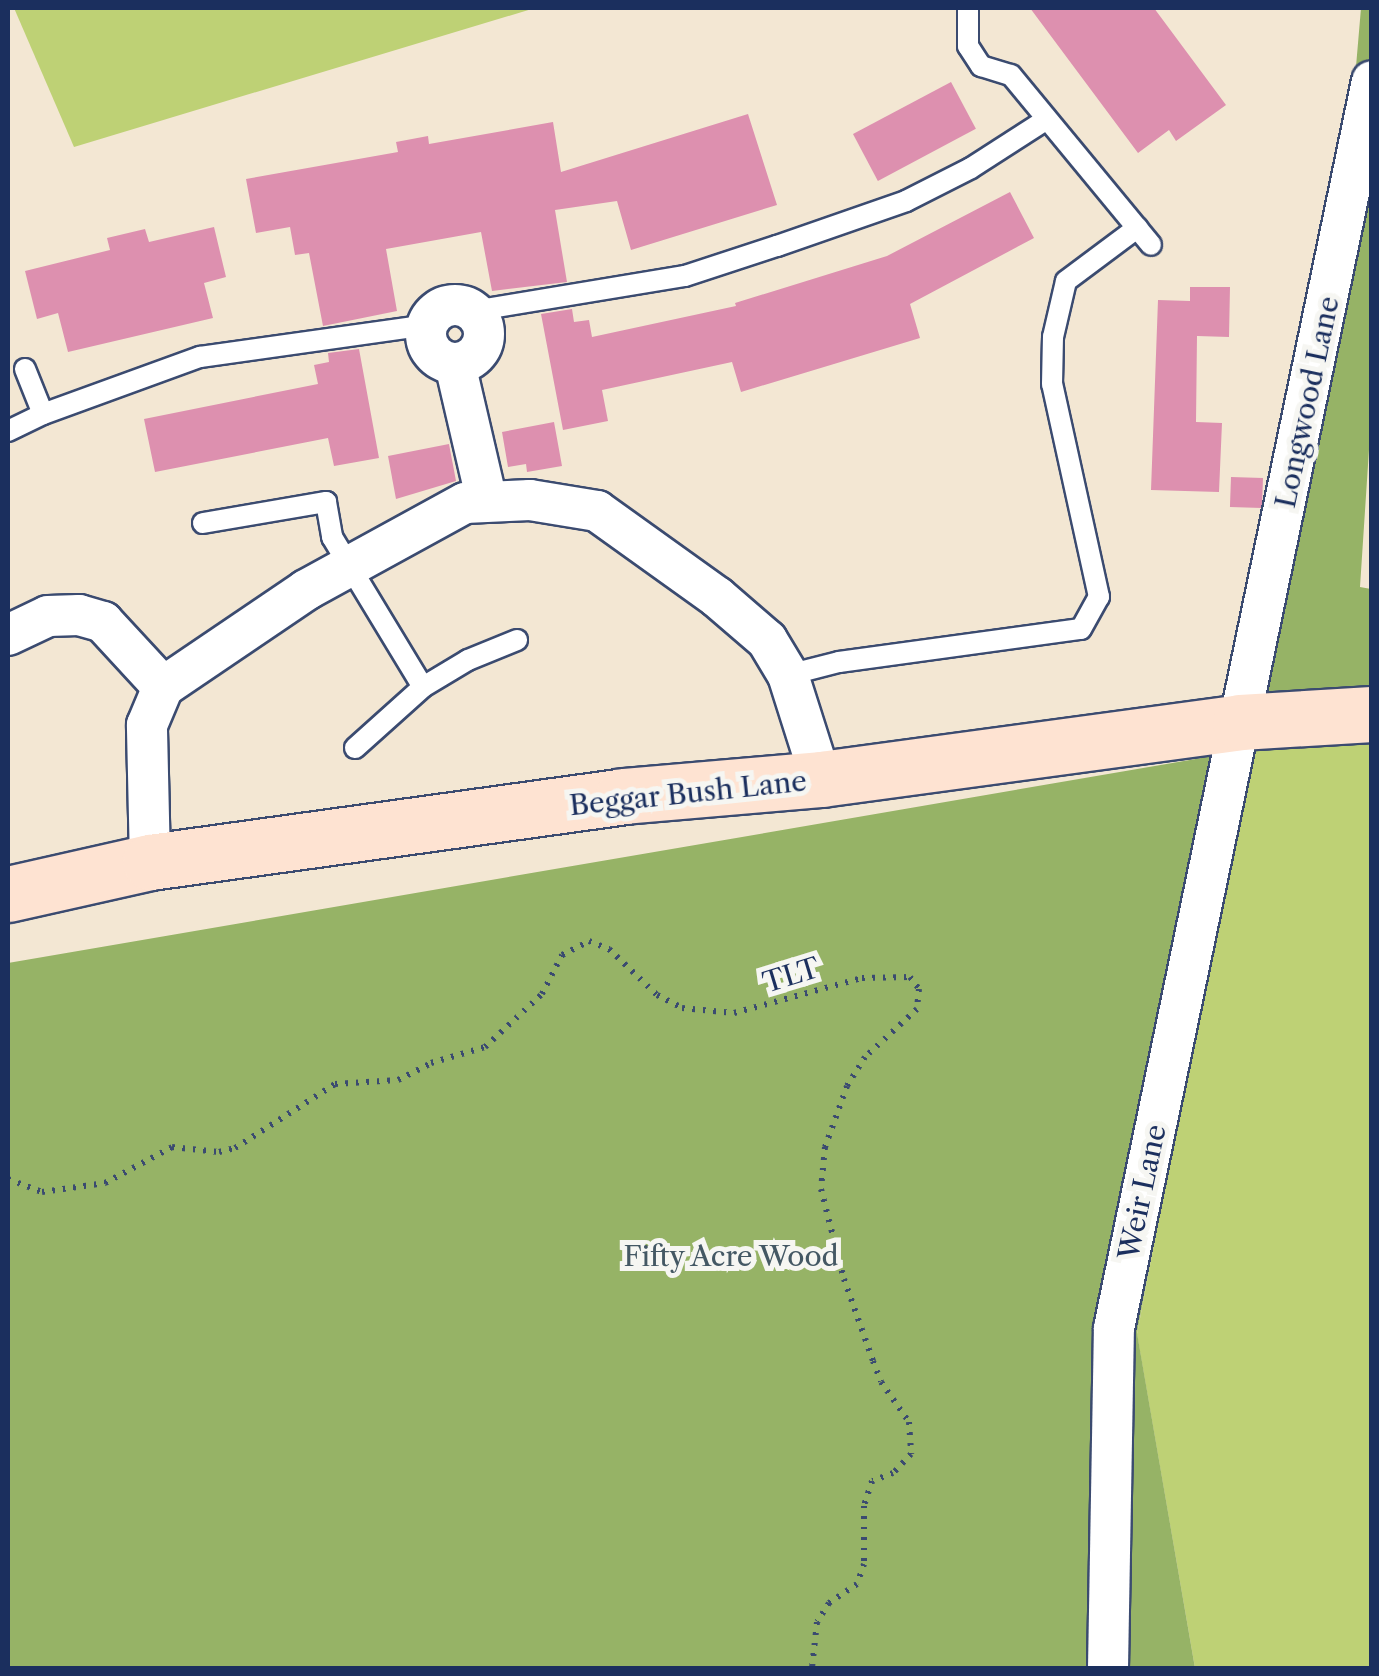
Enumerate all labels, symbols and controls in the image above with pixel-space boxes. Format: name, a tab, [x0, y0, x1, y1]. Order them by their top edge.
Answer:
street label: Longwood Lane	[1268, 293, 1346, 511]
street label: Beggar Bush Lane	[567, 764, 809, 822]
street label: TLT	[759, 951, 823, 999]
street label: Weir Lane	[1111, 1121, 1173, 1263]
park label: Fifty Acre Wood	[622, 1239, 840, 1273]

